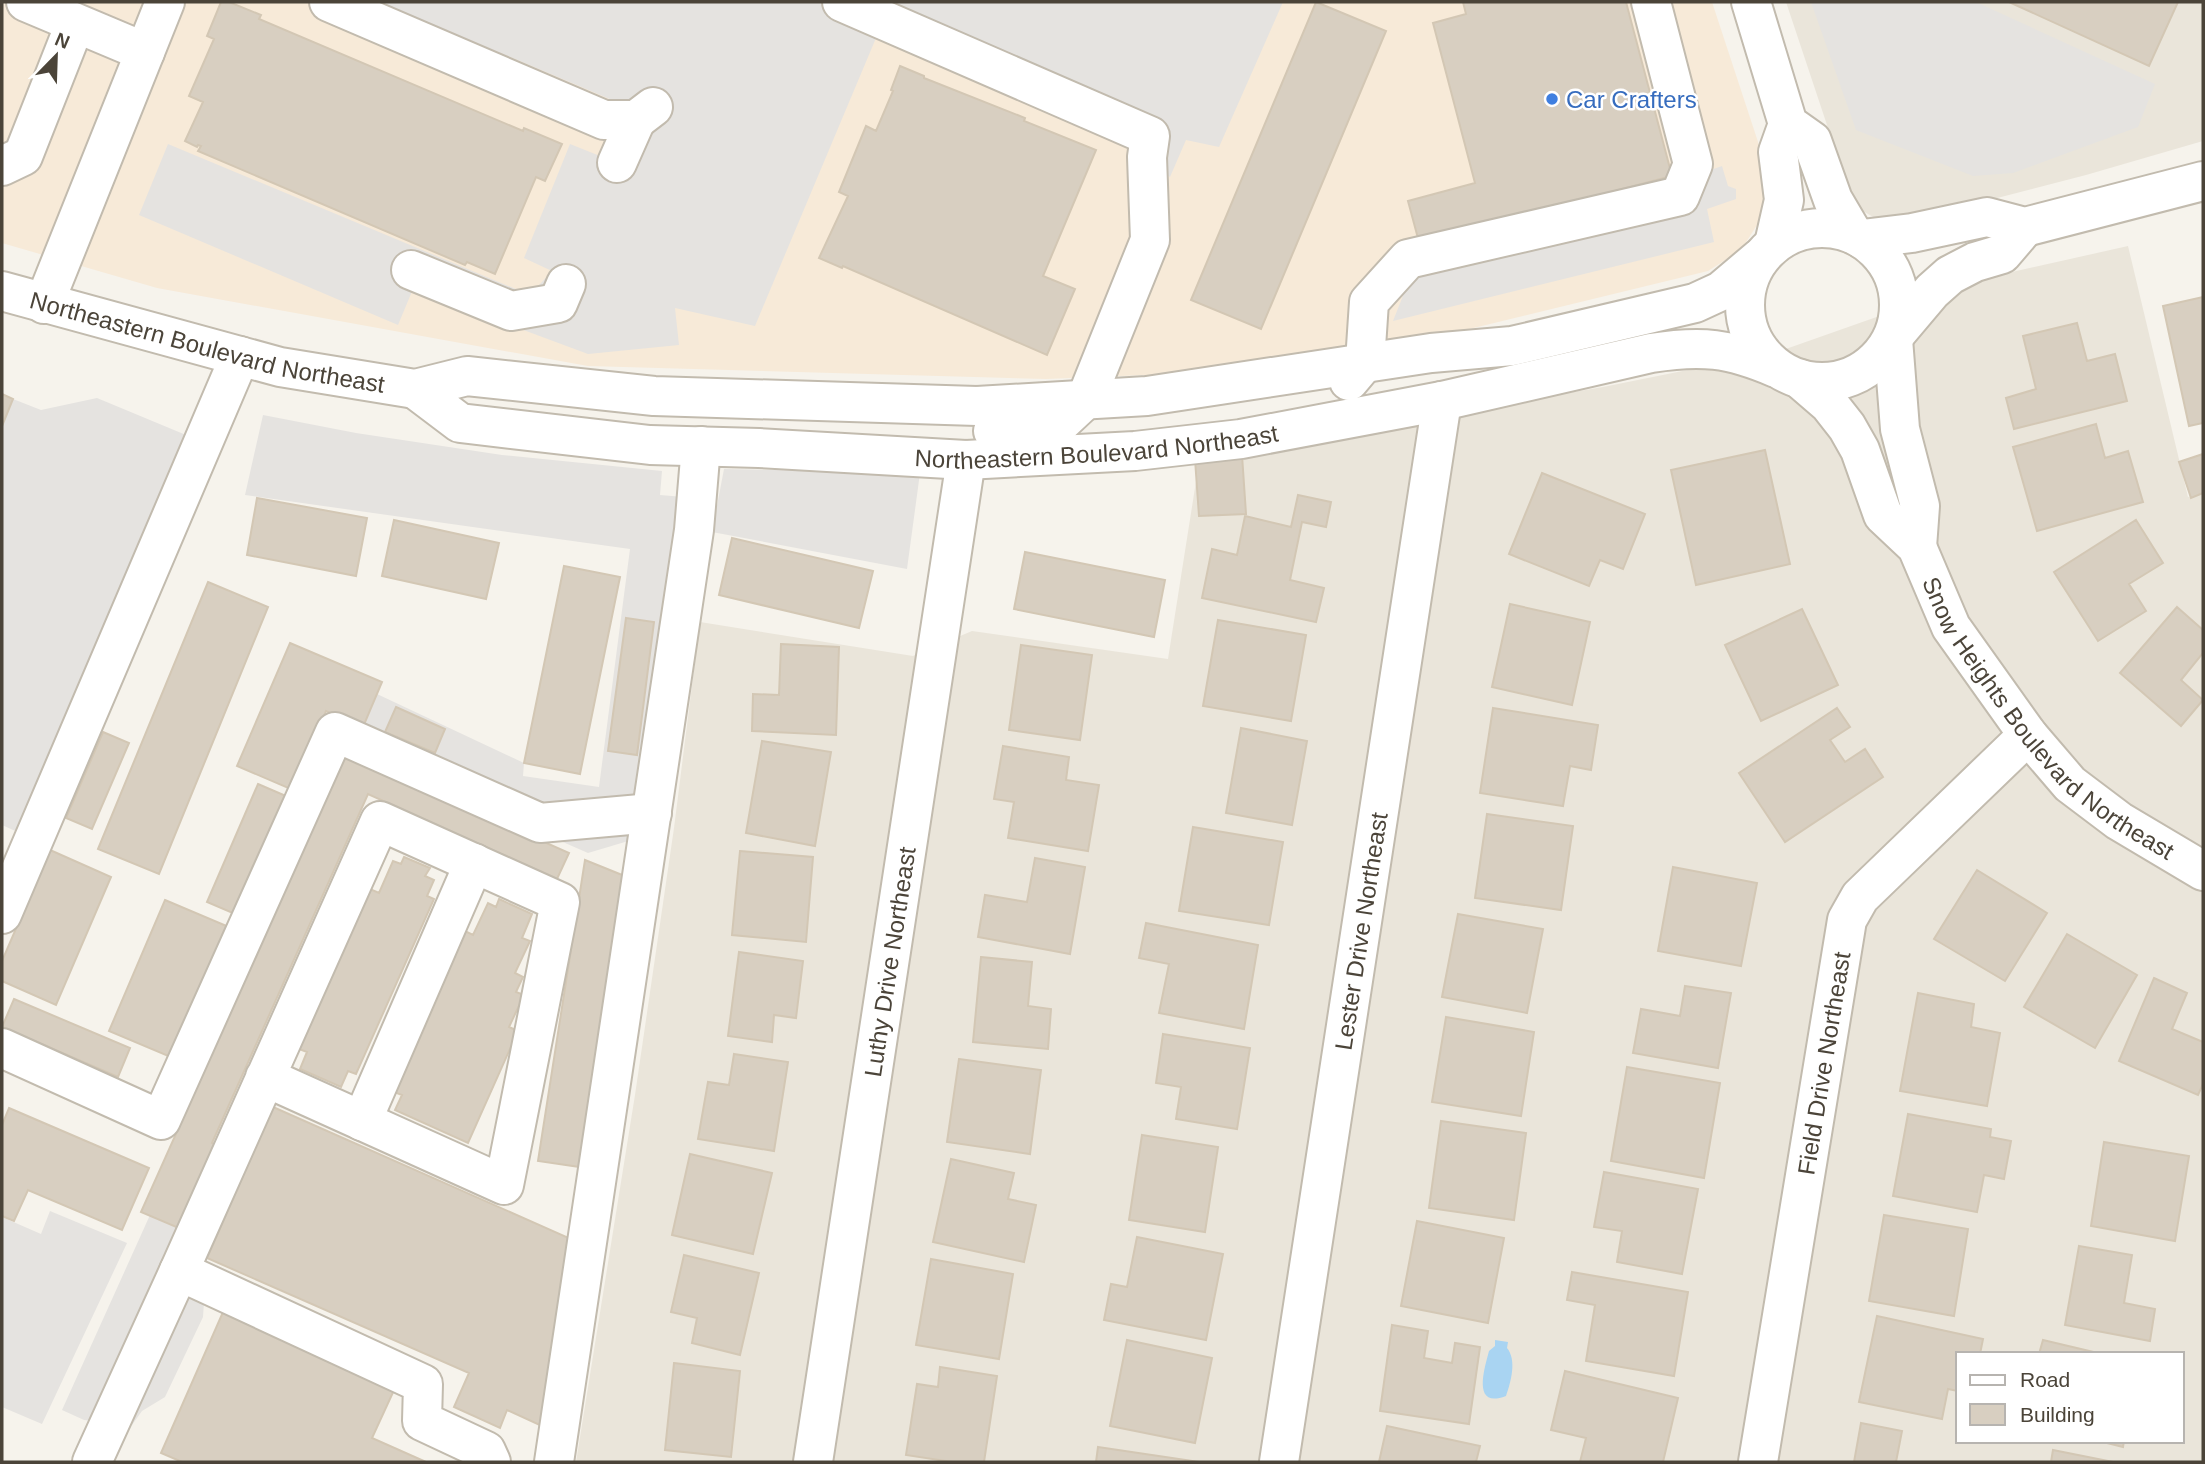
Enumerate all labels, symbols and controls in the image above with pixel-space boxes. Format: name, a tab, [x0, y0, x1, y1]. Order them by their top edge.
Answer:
north arrow	[21, 21, 91, 91]
text: N	[52, 28, 73, 53]
place label: Car Crafters	[1566, 86, 1697, 113]
marker: Car Crafters	[1544, 91, 1560, 107]
street label: Northeastern Boulevard Northeast	[27, 286, 387, 397]
street label: Northeastern Boulevard Northeast	[914, 419, 1280, 474]
street label: Snow Heights Boulevard Northeast	[1918, 573, 2179, 864]
street label: Lester Drive Northeast	[1329, 810, 1392, 1052]
street label: Luthy Drive Northeast	[859, 845, 920, 1079]
street label: Field Drive Northeast	[1792, 950, 1855, 1177]
legend	[1956, 1352, 2184, 1443]
text: Road	[2020, 1368, 2070, 1391]
text: Building	[2020, 1403, 2095, 1426]

